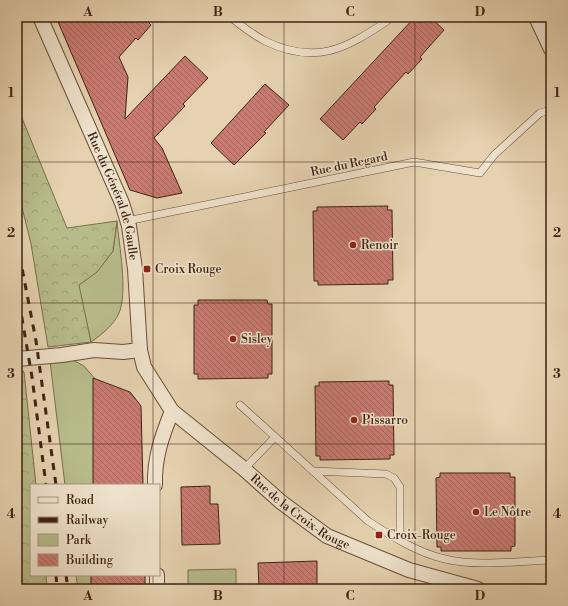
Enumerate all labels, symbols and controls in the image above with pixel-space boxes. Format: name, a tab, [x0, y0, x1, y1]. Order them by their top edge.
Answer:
text: A	[82, 4, 93, 20]
text: B	[213, 4, 223, 20]
text: C	[345, 4, 355, 20]
text: D	[475, 4, 485, 20]
text: 1	[8, 85, 15, 101]
text: 1	[554, 85, 561, 101]
street label: Rue du Général de Gaulle	[84, 130, 141, 261]
street label: Rue du Regard	[309, 149, 389, 180]
text: 2	[7, 225, 15, 241]
text: 2	[553, 225, 561, 241]
place label: Renoir	[361, 238, 398, 253]
marker: Renoir	[348, 240, 358, 250]
place label: Croix Rouge	[155, 262, 221, 277]
marker: Croix Rouge	[142, 264, 152, 274]
place label: Sisley	[241, 332, 273, 347]
marker: Sisley	[228, 334, 238, 344]
text: 3	[7, 366, 15, 382]
text: 3	[553, 366, 561, 382]
place label: Pissarro	[362, 413, 408, 428]
marker: Pissarro	[349, 415, 359, 425]
street label: Rue de la Croix-Rouge	[247, 471, 352, 553]
legend	[30, 484, 160, 576]
text: Road	[66, 493, 94, 508]
place label: Le Nôtre	[484, 505, 531, 520]
text: 4	[7, 506, 16, 522]
text: 4	[553, 506, 562, 522]
marker: Le Nôtre	[471, 507, 481, 517]
text: Railway	[66, 513, 108, 528]
place label: Croix-Rouge	[387, 528, 456, 543]
marker: Croix-Rouge	[374, 530, 384, 540]
text: Park	[66, 533, 92, 548]
text: Building	[65, 553, 114, 568]
text: A	[82, 588, 93, 604]
text: B	[213, 588, 223, 604]
text: C	[345, 588, 355, 604]
text: D	[475, 588, 485, 604]

